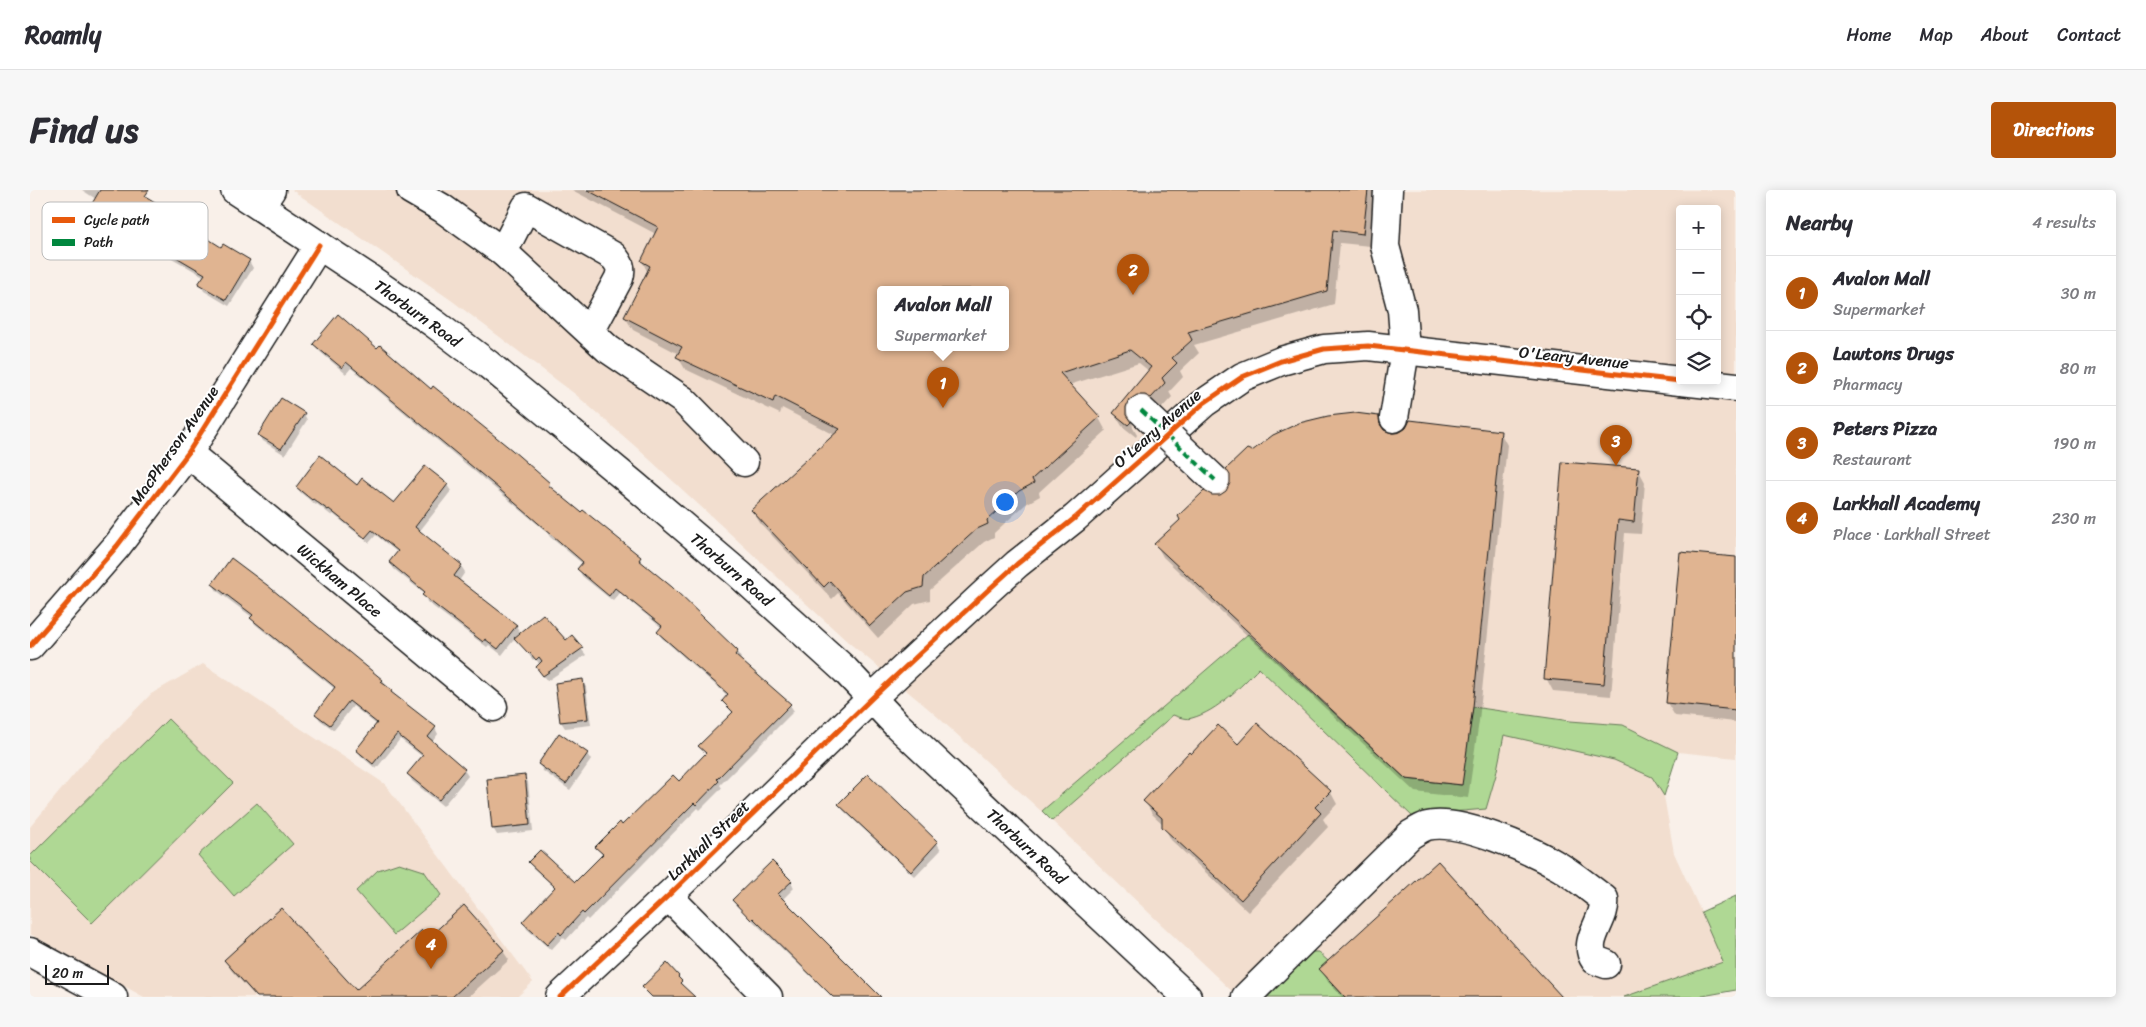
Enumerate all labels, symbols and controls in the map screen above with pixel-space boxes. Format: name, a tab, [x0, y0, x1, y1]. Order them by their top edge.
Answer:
text: Roamly	[25, 14, 101, 56]
text: Home	[1847, 19, 1892, 51]
text: Map	[1920, 19, 1953, 51]
text: About	[1981, 19, 2029, 51]
text: Contact	[2057, 19, 2121, 51]
text: Find us	[30, 99, 138, 161]
button: Directions	[1991, 102, 2116, 158]
legend	[42, 202, 208, 260]
text: Nearby	[1786, 204, 1852, 242]
map controls	[1676, 205, 1721, 385]
button: +	[1676, 205, 1721, 250]
text: Cycle path	[84, 208, 150, 233]
text: 4 results	[2032, 208, 2096, 237]
text: Path	[84, 230, 113, 255]
button: −	[1676, 250, 1721, 295]
pin: 2	[1117, 254, 1149, 295]
text: Avalon Mall	[1833, 262, 1930, 295]
street label: Thorburn Road	[368, 272, 469, 356]
text: 1	[1799, 279, 1805, 308]
text: 30 m	[2061, 279, 2096, 308]
popup	[877, 286, 1009, 351]
text: Avalon Mall	[894, 288, 992, 321]
button: locate	[1676, 295, 1721, 340]
text: Supermarket	[1833, 295, 1925, 324]
text: Supermarket	[894, 321, 986, 350]
street label: O'Leary Avenue	[1518, 337, 1630, 378]
text: Lawtons Drugs	[1833, 337, 1954, 370]
button: layers	[1676, 340, 1721, 385]
text: 2	[1797, 354, 1807, 383]
text: 80 m	[2060, 354, 2096, 383]
pin: 1	[927, 367, 959, 408]
text: Pharmacy	[1833, 370, 1902, 399]
street label: MacPherson Avenue	[122, 379, 227, 511]
street label: O'Leary Avenue	[1106, 381, 1208, 475]
text: Peters Pizza	[1833, 412, 1937, 445]
pin: 3	[1600, 425, 1632, 466]
text: 3	[1798, 429, 1806, 458]
text: 190 m	[2053, 429, 2096, 458]
text: Restaurant	[1833, 445, 1912, 474]
text: Larkhall Academy	[1833, 487, 1980, 520]
your location	[992, 489, 1018, 515]
text: 4	[1797, 504, 1807, 533]
text: 230 m	[2051, 504, 2096, 533]
text: Place · Larkhall Street	[1833, 520, 1991, 549]
street label: Thorburn Road	[683, 525, 781, 615]
street label: Wickham Place	[290, 536, 389, 625]
street label: Larkhall Street	[660, 793, 757, 888]
street label: Thorburn Road	[979, 801, 1075, 893]
pin: 4	[415, 928, 447, 969]
text: 20 m	[52, 961, 83, 986]
scale bar	[45, 962, 109, 985]

